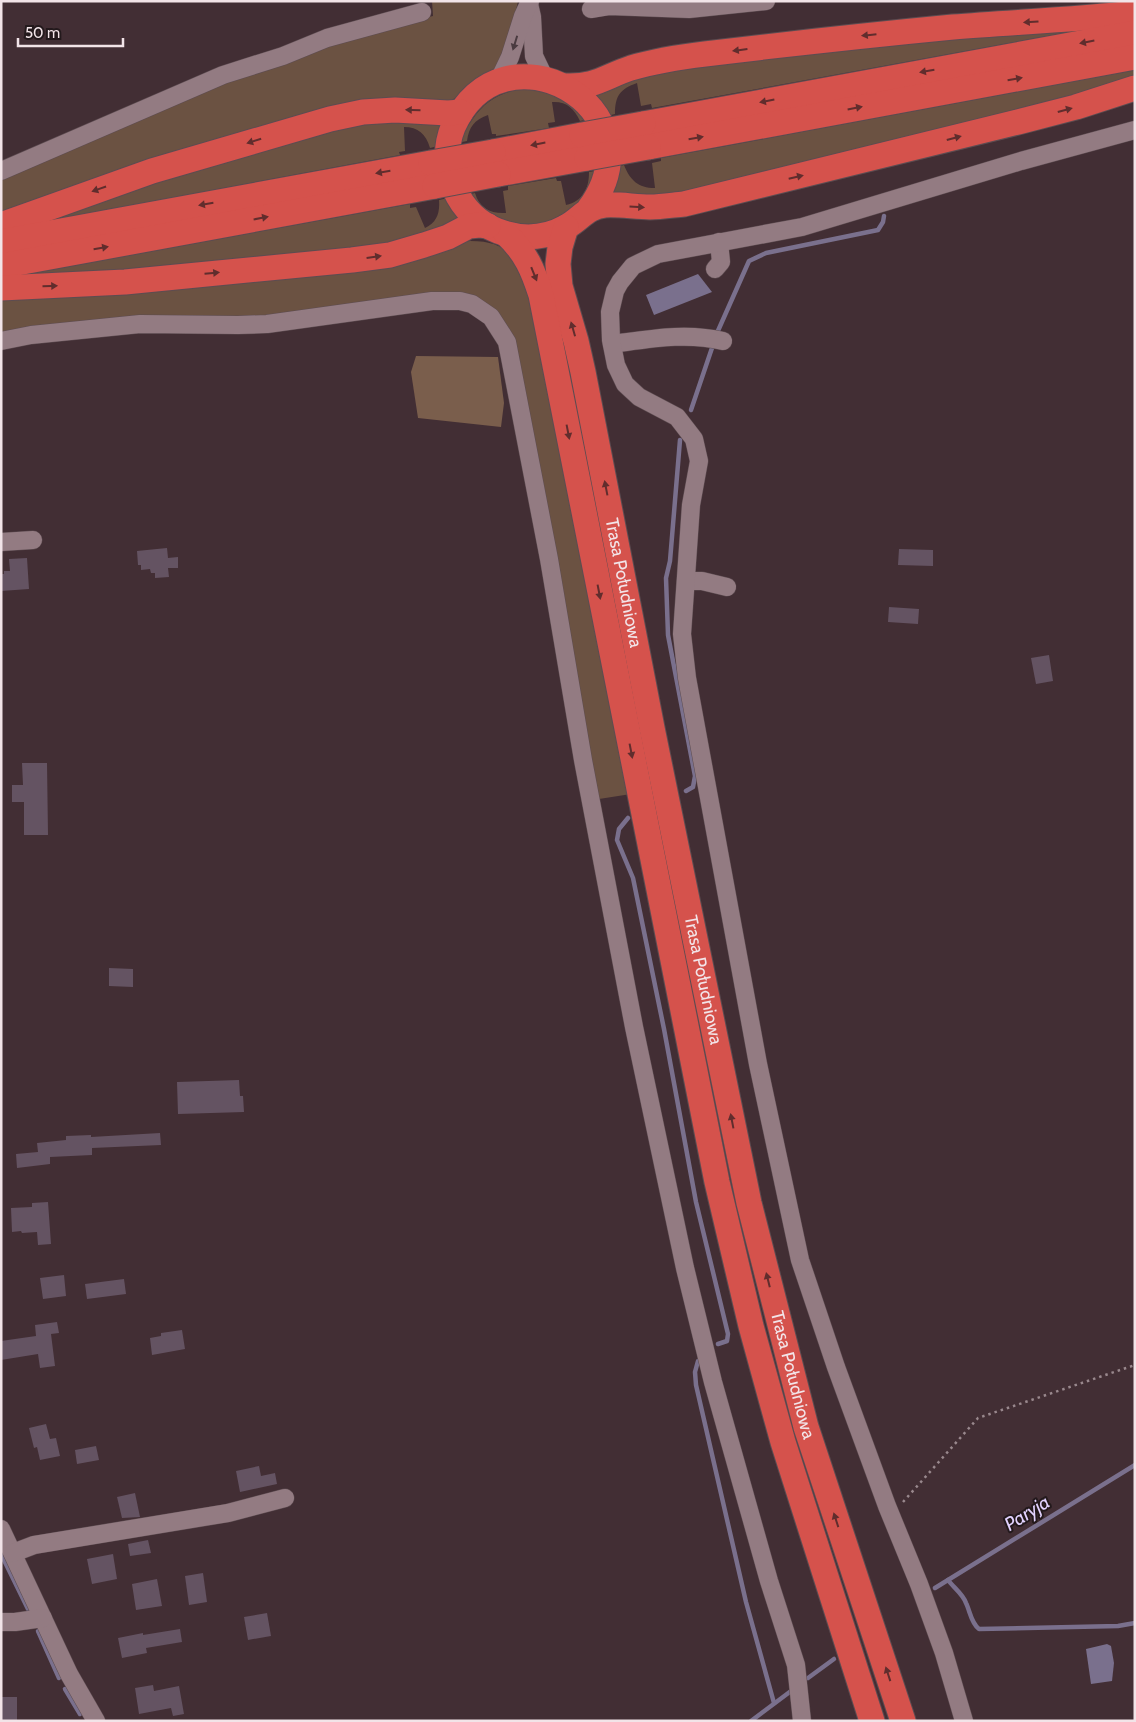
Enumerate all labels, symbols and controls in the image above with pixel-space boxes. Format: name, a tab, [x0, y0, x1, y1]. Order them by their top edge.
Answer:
scale bar	[18, 15, 122, 47]
one-way arrow	[1022, 18, 1038, 26]
text: 50 m	[25, 24, 60, 42]
one-way arrow	[860, 32, 876, 40]
one-way arrow	[510, 36, 518, 51]
one-way arrow	[1078, 39, 1094, 47]
one-way arrow	[732, 46, 748, 54]
one-way arrow	[919, 68, 935, 76]
one-way arrow	[1008, 74, 1024, 82]
one-way arrow	[759, 97, 775, 105]
one-way arrow	[848, 104, 863, 112]
one-way arrow	[405, 106, 421, 114]
one-way arrow	[1057, 106, 1072, 114]
one-way arrow	[688, 133, 704, 141]
one-way arrow	[947, 134, 962, 142]
one-way arrow	[247, 137, 262, 145]
one-way arrow	[529, 140, 545, 148]
one-way arrow	[375, 169, 391, 177]
one-way arrow	[789, 173, 804, 181]
one-way arrow	[91, 185, 106, 193]
one-way arrow	[197, 201, 213, 209]
one-way arrow	[629, 203, 645, 211]
one-way arrow	[253, 214, 268, 222]
one-way arrow	[93, 243, 109, 251]
one-way arrow	[366, 253, 382, 261]
one-way arrow	[530, 267, 538, 281]
one-way arrow	[204, 269, 220, 277]
one-way arrow	[42, 281, 58, 289]
one-way arrow	[569, 322, 577, 337]
one-way arrow	[564, 425, 572, 440]
one-way arrow	[601, 480, 609, 496]
street label: Trasa Południowa	[601, 516, 647, 650]
one-way arrow	[596, 584, 604, 600]
one-way arrow	[627, 744, 635, 760]
street label: Trasa Południowa	[680, 913, 727, 1047]
one-way arrow	[728, 1114, 736, 1129]
one-way arrow	[763, 1272, 771, 1287]
street label: Trasa Południowa	[766, 1309, 820, 1442]
water label: Paryja	[1000, 1490, 1054, 1536]
one-way arrow	[832, 1512, 840, 1527]
one-way arrow	[883, 1667, 891, 1682]

